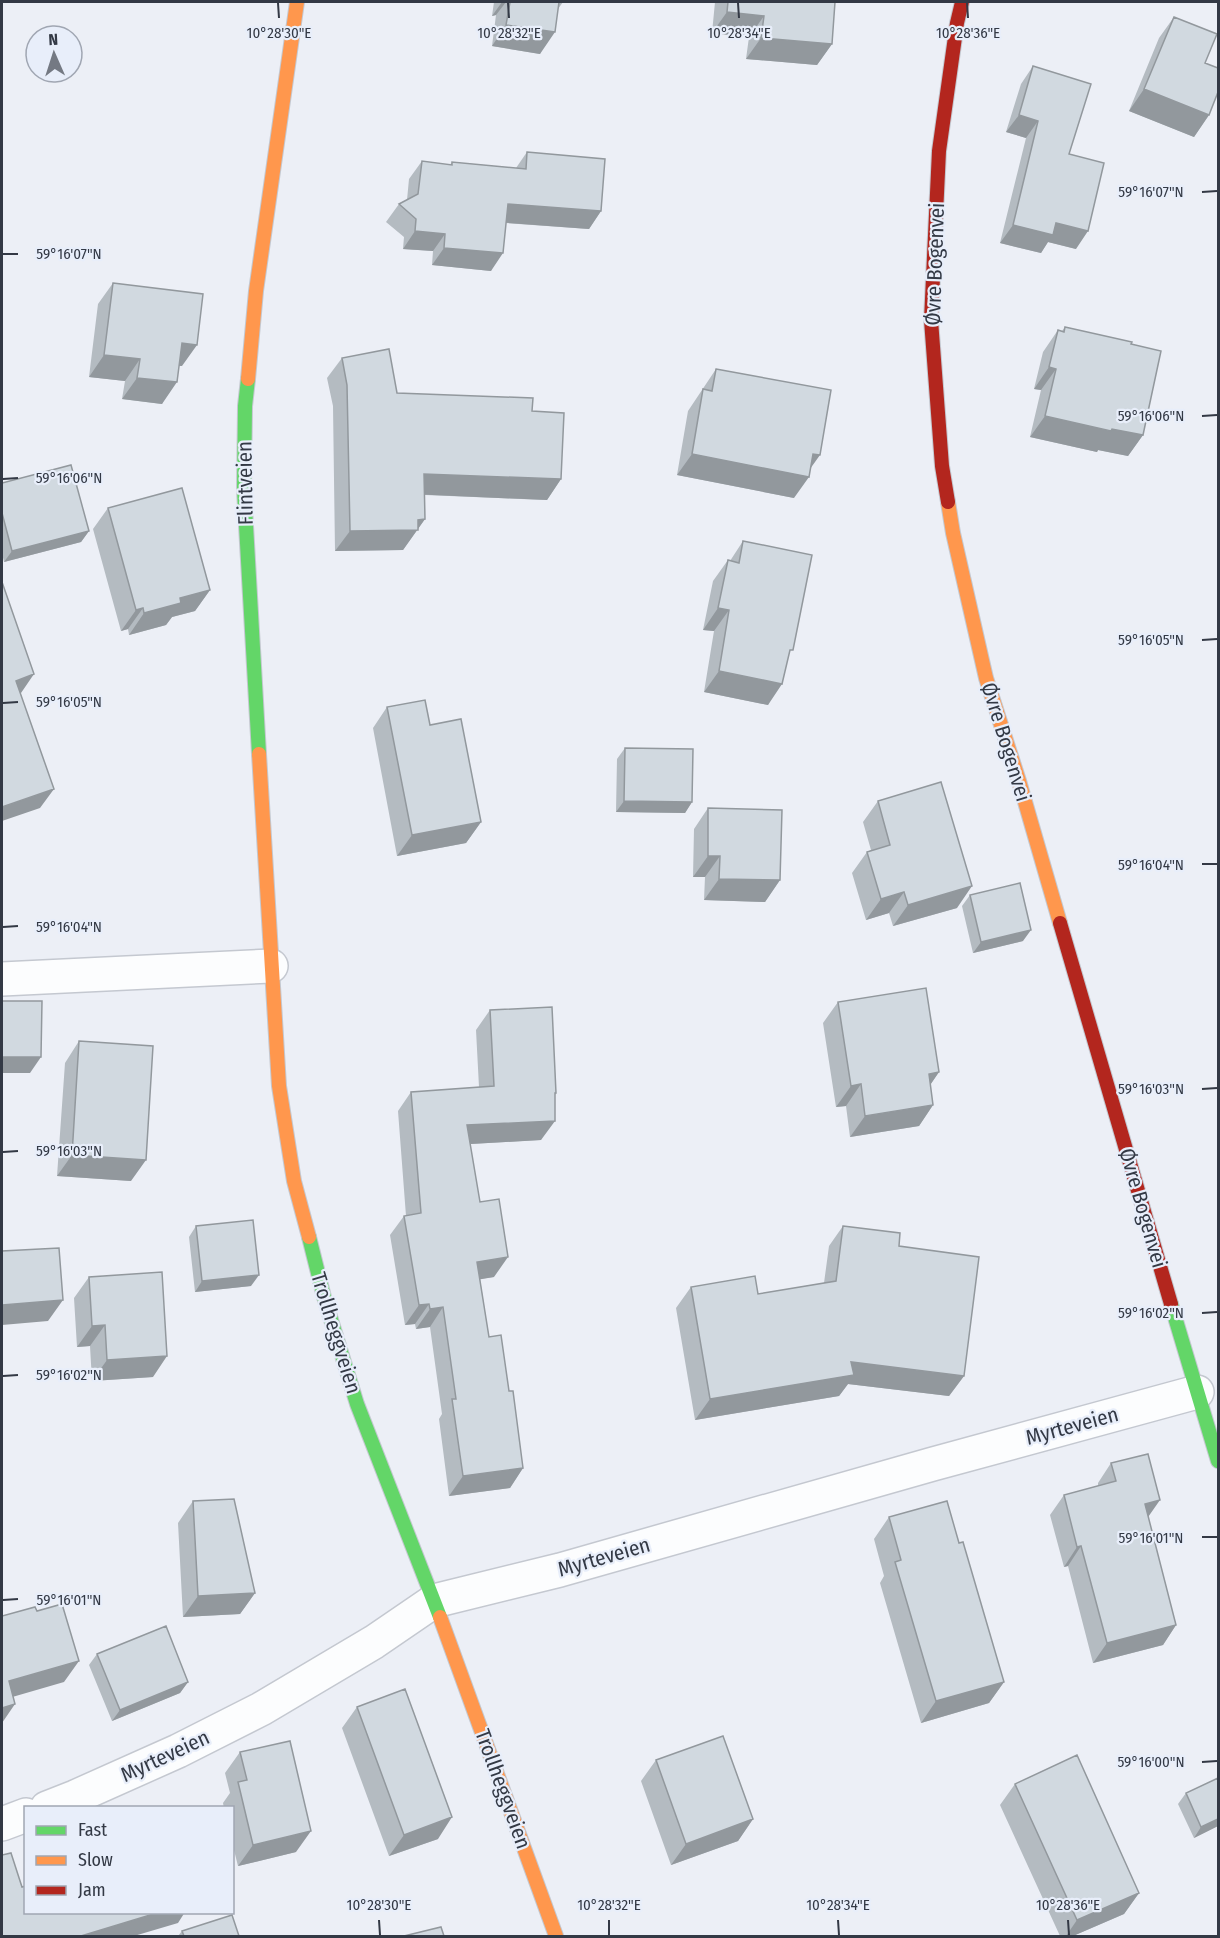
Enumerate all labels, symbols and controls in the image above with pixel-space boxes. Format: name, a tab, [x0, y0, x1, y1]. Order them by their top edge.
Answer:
north arrow	[24, 24, 84, 84]
text: 10°28'30"E	[247, 24, 311, 42]
text: 10°28'32"E	[477, 24, 541, 42]
text: 10°28'34"E	[707, 24, 771, 42]
text: 10°28'36"E	[936, 24, 1000, 42]
text: N	[48, 30, 59, 49]
text: 59°16'07"N	[1118, 183, 1184, 201]
street label: Øvre Bogenvei	[920, 202, 950, 326]
text: 59°16'07"N	[36, 245, 102, 263]
text: 59°16'06"N	[1118, 407, 1184, 425]
street label: Flintveien	[231, 441, 259, 525]
text: 59°16'06"N	[36, 469, 102, 487]
text: 59°16'05"N	[1118, 631, 1184, 649]
street label: Øvre Bogenvei	[976, 679, 1036, 805]
text: 59°16'05"N	[36, 693, 102, 711]
text: 59°16'04"N	[1118, 856, 1184, 874]
text: 59°16'04"N	[36, 918, 102, 936]
text: 59°16'03"N	[1118, 1080, 1184, 1098]
text: 59°16'03"N	[36, 1142, 102, 1160]
street label: Øvre Bogenvei	[1114, 1145, 1172, 1271]
street label: Trollheggveien	[305, 1269, 367, 1397]
text: 59°16'02"N	[1118, 1304, 1184, 1322]
text: 59°16'02"N	[36, 1366, 102, 1384]
street label: Myrteveien	[1023, 1401, 1121, 1451]
text: 59°16'01"N	[1119, 1529, 1183, 1547]
street label: Myrteveien	[555, 1531, 653, 1583]
text: 59°16'01"N	[37, 1591, 101, 1609]
street label: Myrteveien	[117, 1724, 213, 1788]
street label: Trollheggveien	[469, 1726, 537, 1852]
text: 59°16'00"N	[1117, 1753, 1185, 1771]
legend	[24, 1806, 234, 1914]
text: Fast	[78, 1819, 107, 1841]
text: Slow	[78, 1849, 113, 1871]
text: Jam	[78, 1879, 106, 1901]
text: 10°28'30"E	[347, 1896, 411, 1914]
text: 10°28'32"E	[577, 1896, 641, 1914]
text: 10°28'34"E	[806, 1896, 870, 1914]
text: 10°28'36"E	[1036, 1896, 1100, 1914]

